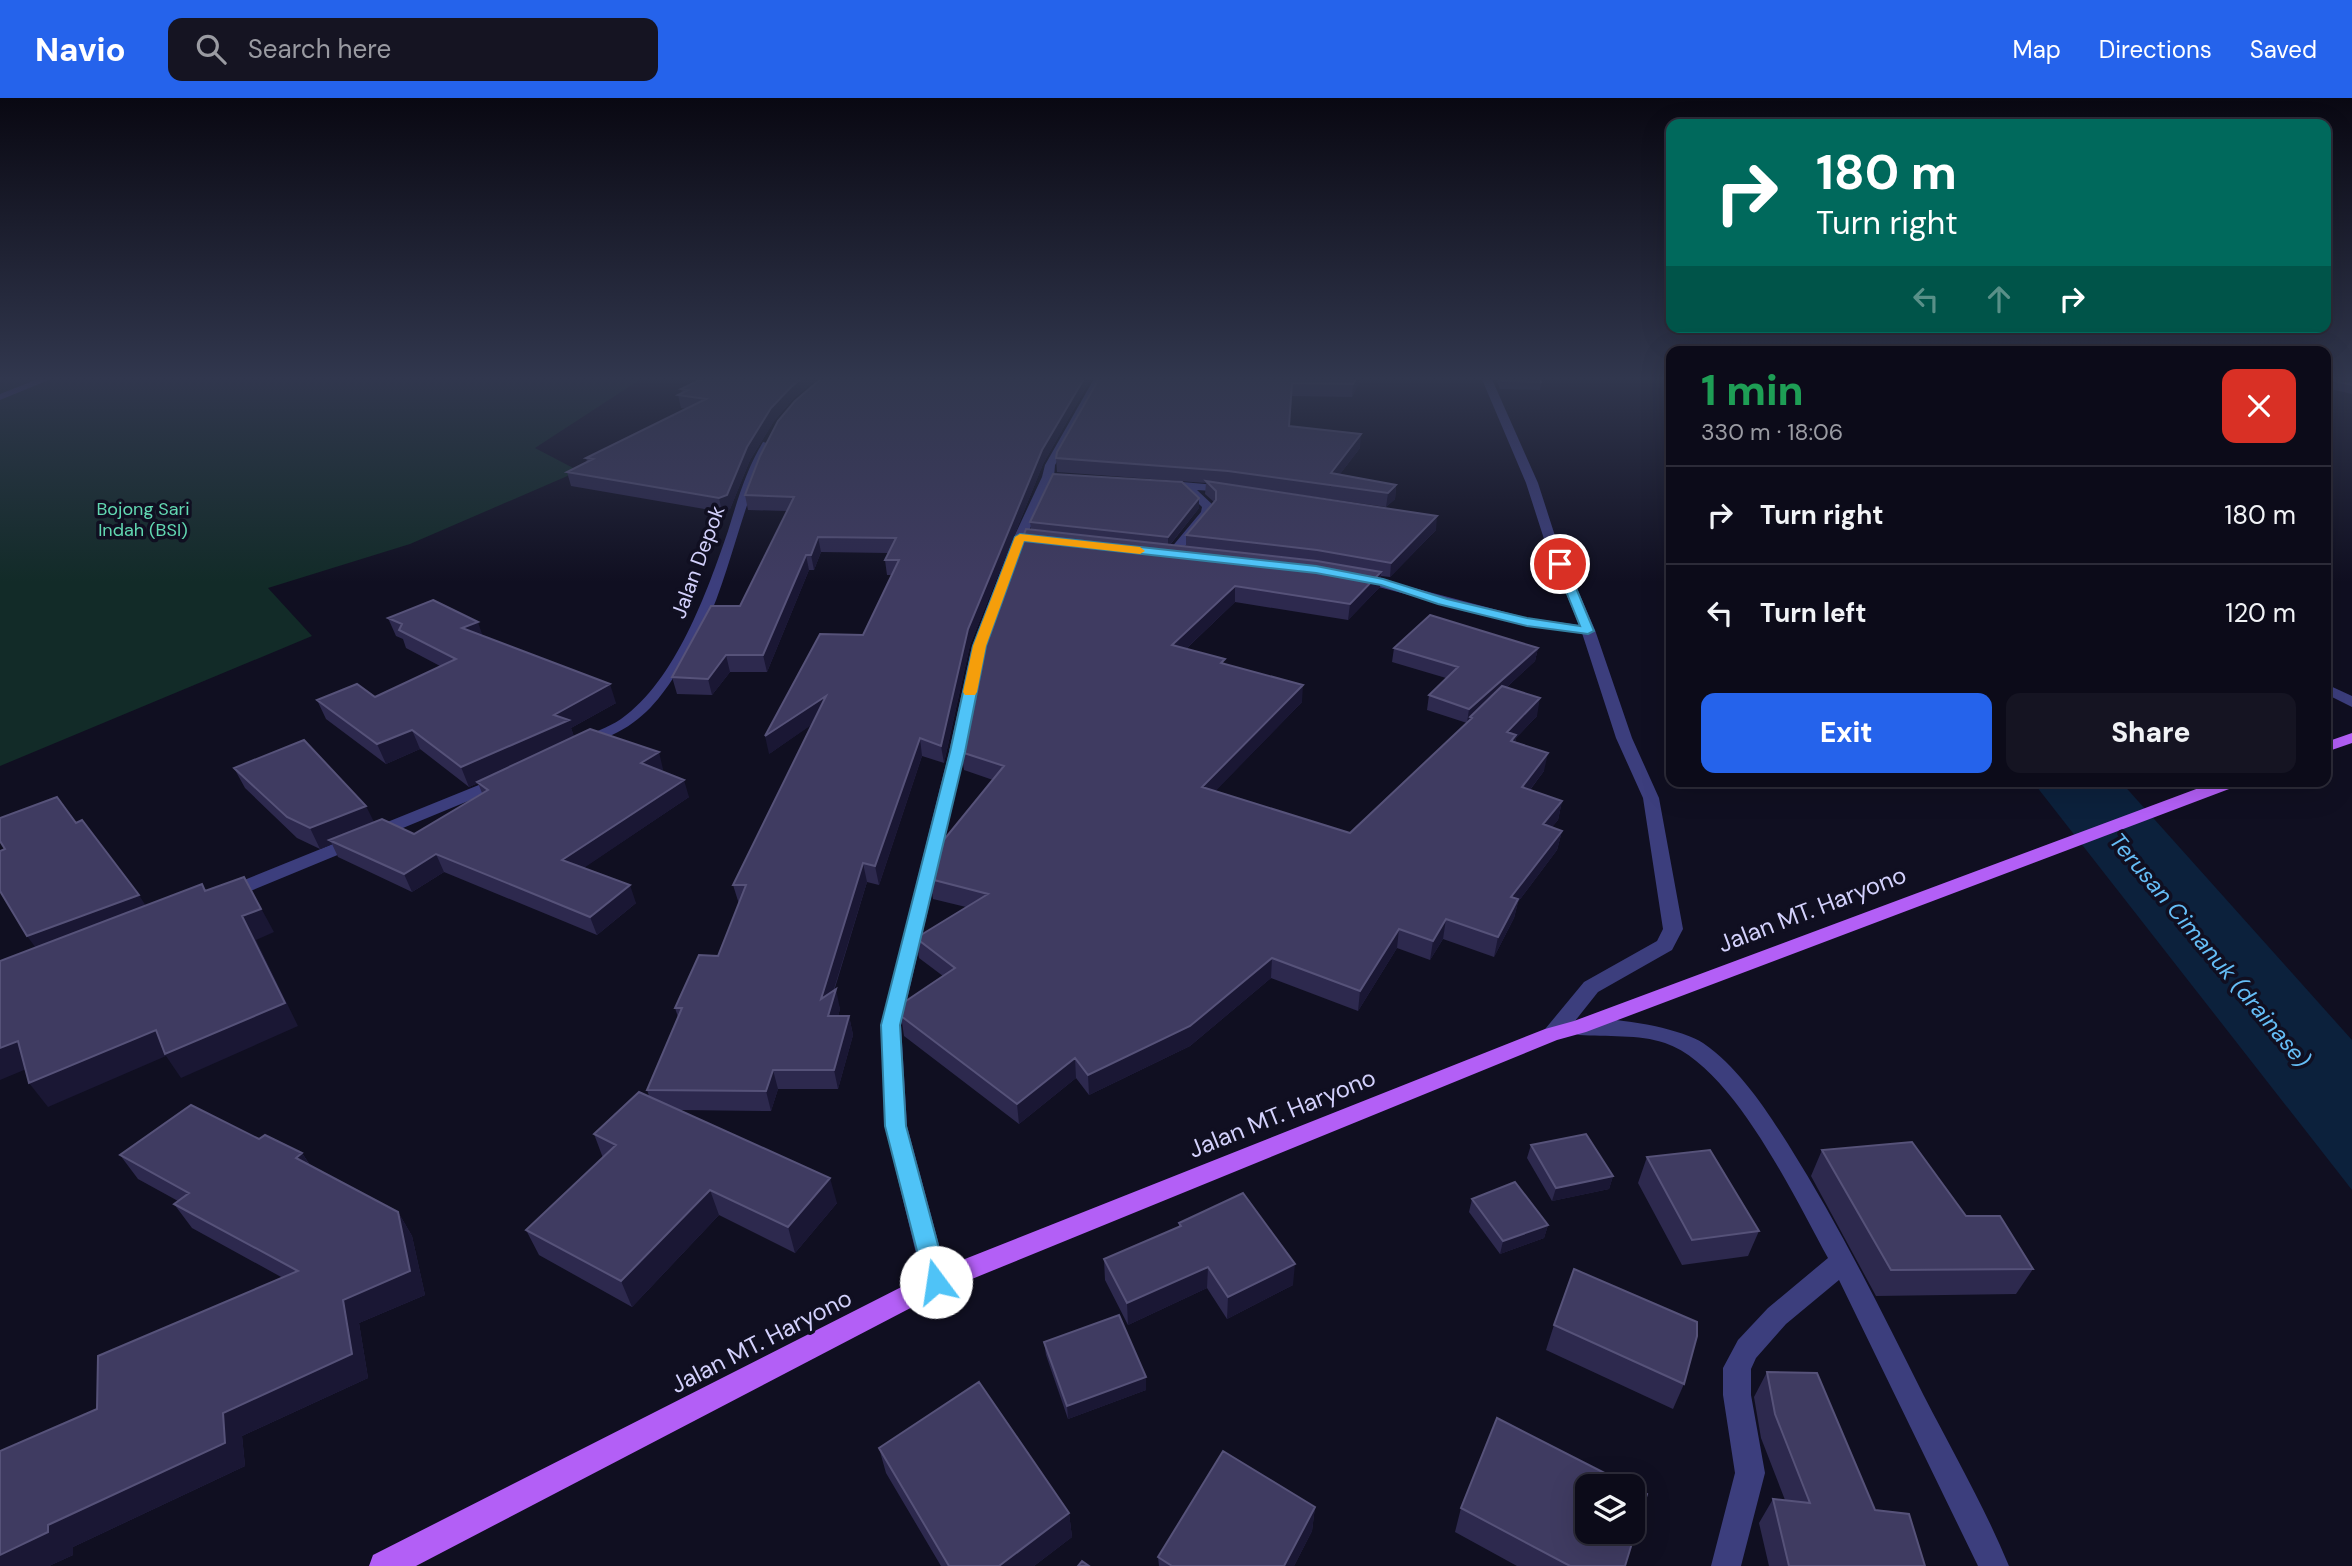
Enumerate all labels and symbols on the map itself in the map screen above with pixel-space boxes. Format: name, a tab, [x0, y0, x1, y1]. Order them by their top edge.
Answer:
park label: Bojong Sari Indah (BSI)	[97, 497, 189, 542]
street label: Jalan Depok	[665, 501, 732, 622]
pin	[1530, 534, 1590, 594]
water label: Terusan Cimanuk (drainase)	[2103, 826, 2317, 1074]
street label: Jalan MT. Haryono	[1713, 859, 1911, 959]
street label: Jalan MT. Haryono	[1184, 1061, 1380, 1165]
position arrow	[899, 1245, 973, 1319]
street label: Jalan MT. Haryono	[665, 1282, 857, 1400]

